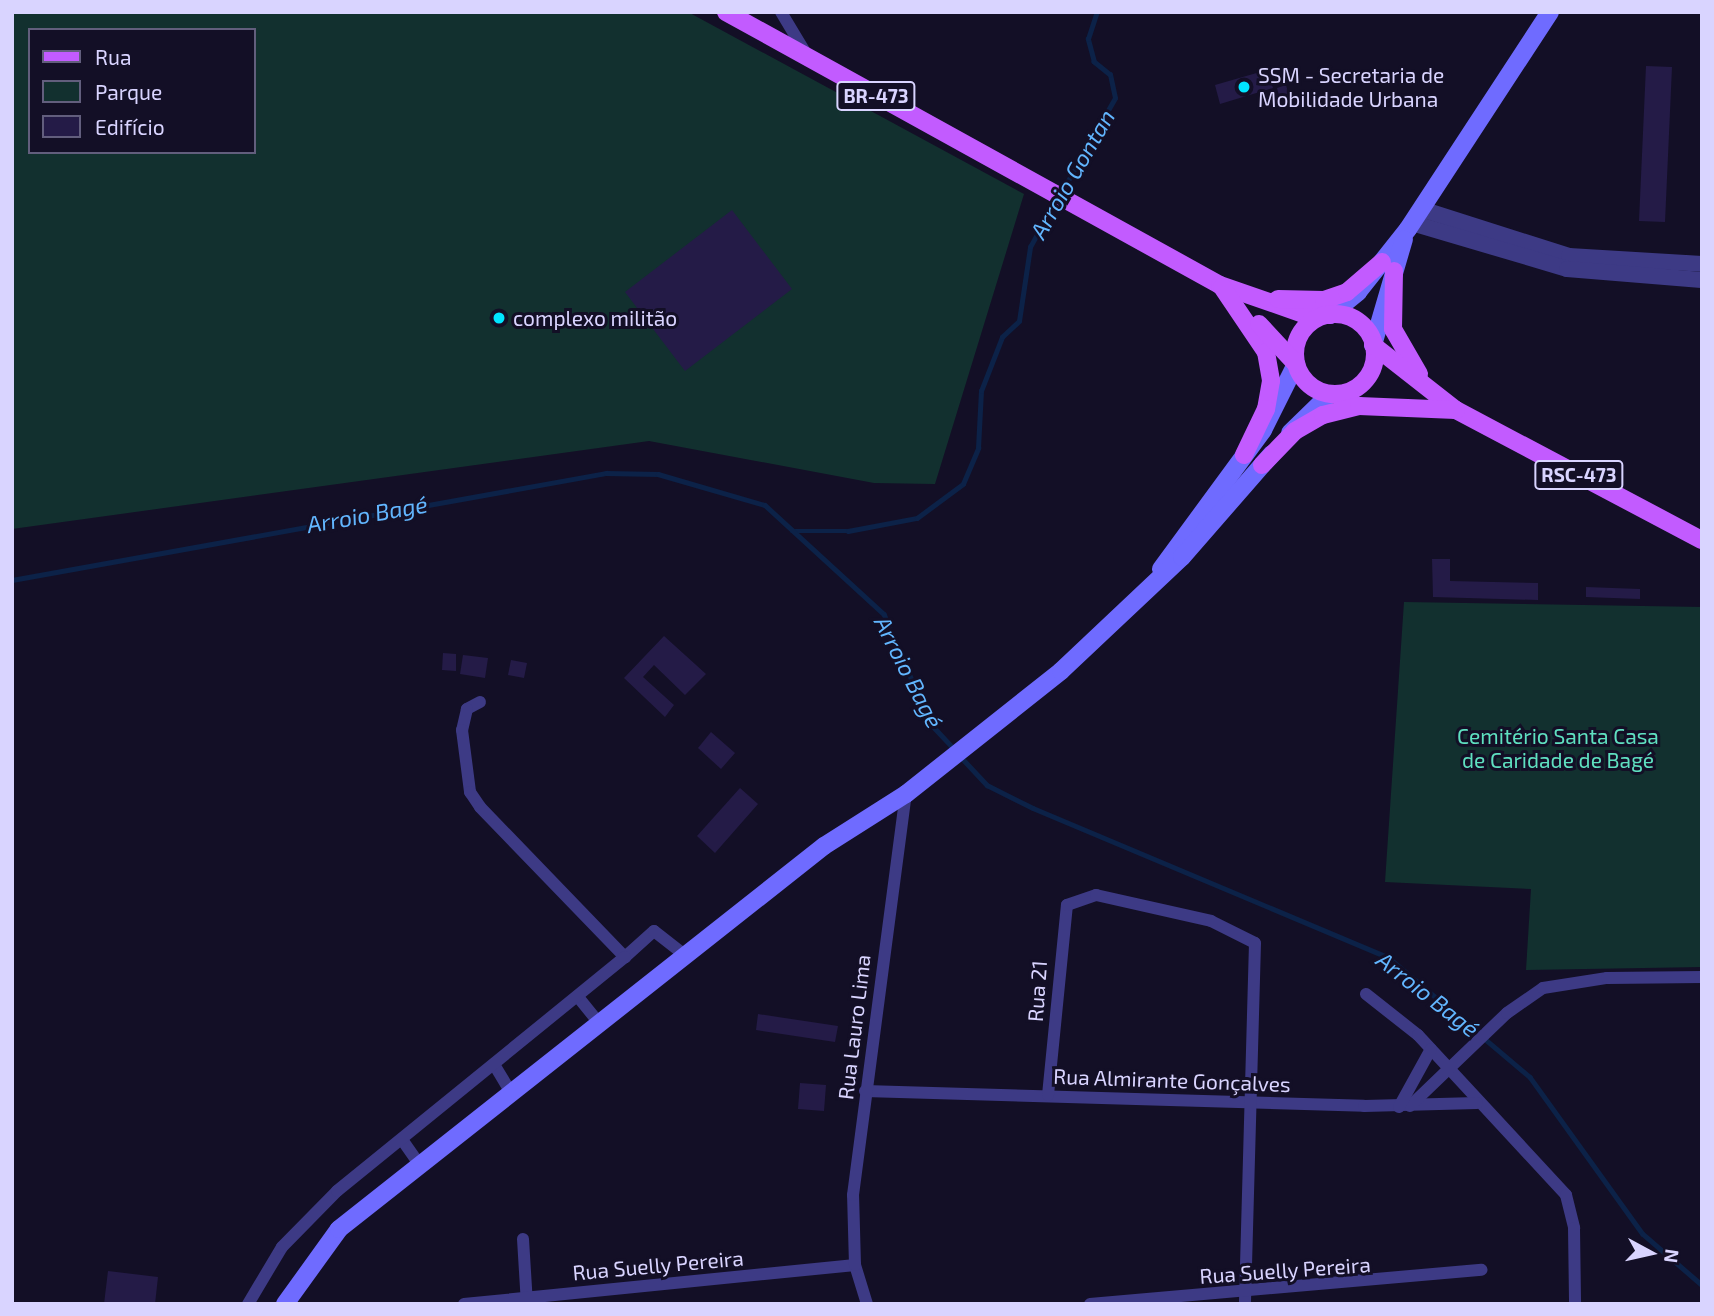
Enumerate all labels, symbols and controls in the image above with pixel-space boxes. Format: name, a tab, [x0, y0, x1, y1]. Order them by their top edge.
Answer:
legend	[28, 28, 256, 154]
text: Rua	[95, 44, 131, 69]
place label: SSM - Secretaria de Mobilidade Urbana	[1258, 62, 1444, 112]
text: Parque	[95, 79, 162, 104]
marker: SSM - Secretaria de Mobilidade Urbana	[1236, 79, 1252, 95]
road number: BR-473	[836, 80, 916, 111]
water label: Arroio Gontan	[1024, 104, 1120, 244]
text: Edifício	[95, 114, 165, 139]
place label: complexo militão	[513, 305, 677, 331]
marker: complexo militão	[491, 310, 507, 326]
road number: RSC-473	[1534, 460, 1624, 490]
water label: Arroio Bagé	[305, 490, 429, 538]
water label: Arroio Bagé	[869, 611, 949, 733]
park label: Cemitério Santa Casa de Caridade de Bagé	[1457, 723, 1659, 773]
water label: Arroio Bagé	[1371, 946, 1485, 1042]
street label: Rua Lauro Lima	[833, 953, 875, 1101]
street label: Rua 21	[1022, 960, 1052, 1022]
street label: Rua Almirante Gonçalves	[1053, 1063, 1291, 1097]
north arrow	[1616, 1218, 1686, 1288]
street label: Rua Suelly Pereira	[571, 1245, 745, 1285]
text: N	[1660, 1248, 1685, 1264]
street label: Rua Suelly Pereira	[1198, 1251, 1372, 1289]

